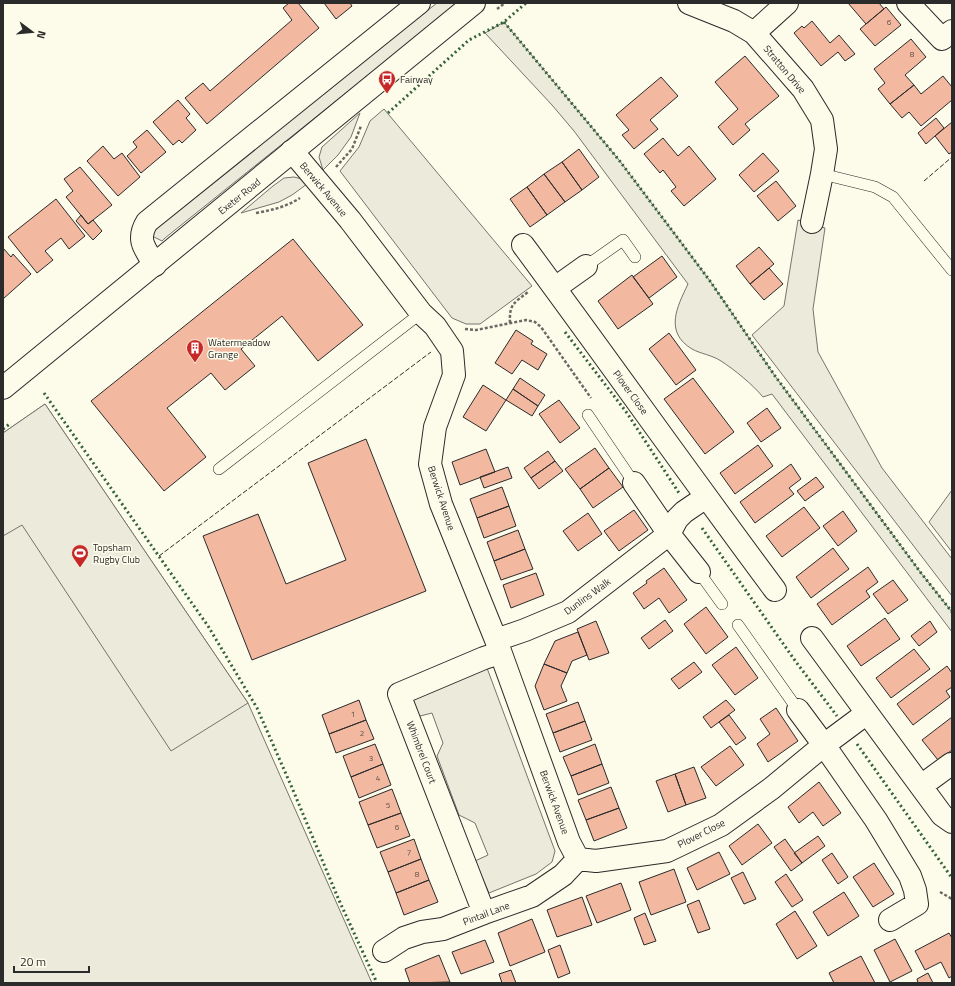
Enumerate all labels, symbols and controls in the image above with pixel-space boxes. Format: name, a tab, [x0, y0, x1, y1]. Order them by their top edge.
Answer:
north arrow	[12, 12, 52, 52]
house number: 6	[887, 16, 892, 28]
text: N	[33, 29, 50, 41]
street label: Stratton Drive	[760, 42, 809, 97]
house number: 8	[910, 48, 915, 60]
bus stop icon: Fairway	[377, 69, 397, 94]
place label: Fairway	[400, 72, 433, 87]
street label: Berwick Avenue	[296, 159, 351, 220]
street label: Exeter Road	[215, 175, 264, 218]
place label: Watermeadow Grange	[208, 335, 271, 362]
building icon: Watermeadow Grange	[185, 338, 205, 363]
street label: Plover Close	[609, 367, 652, 418]
street label: Berwick Avenue	[424, 464, 459, 532]
place label: Topsham Rugby Club	[93, 540, 140, 567]
sports icon: Topsham Rugby Club	[70, 543, 90, 568]
street label: Dunlins Walk	[561, 574, 614, 619]
house number: 1	[351, 708, 355, 720]
street label: Whimbrel Court	[403, 719, 441, 786]
house number: 2	[360, 727, 364, 739]
house number: 3	[369, 752, 373, 764]
street label: Berwick Avenue	[536, 768, 573, 836]
house number: 4	[376, 772, 381, 784]
house number: 5	[386, 799, 391, 811]
street label: Plover Close	[675, 815, 728, 852]
house number: 6	[395, 821, 400, 833]
house number: 7	[407, 846, 411, 858]
house number: 8	[415, 868, 420, 880]
street label: Pintail Lane	[461, 898, 512, 929]
scale bar	[14, 948, 89, 974]
text: 20 m	[20, 952, 46, 971]

